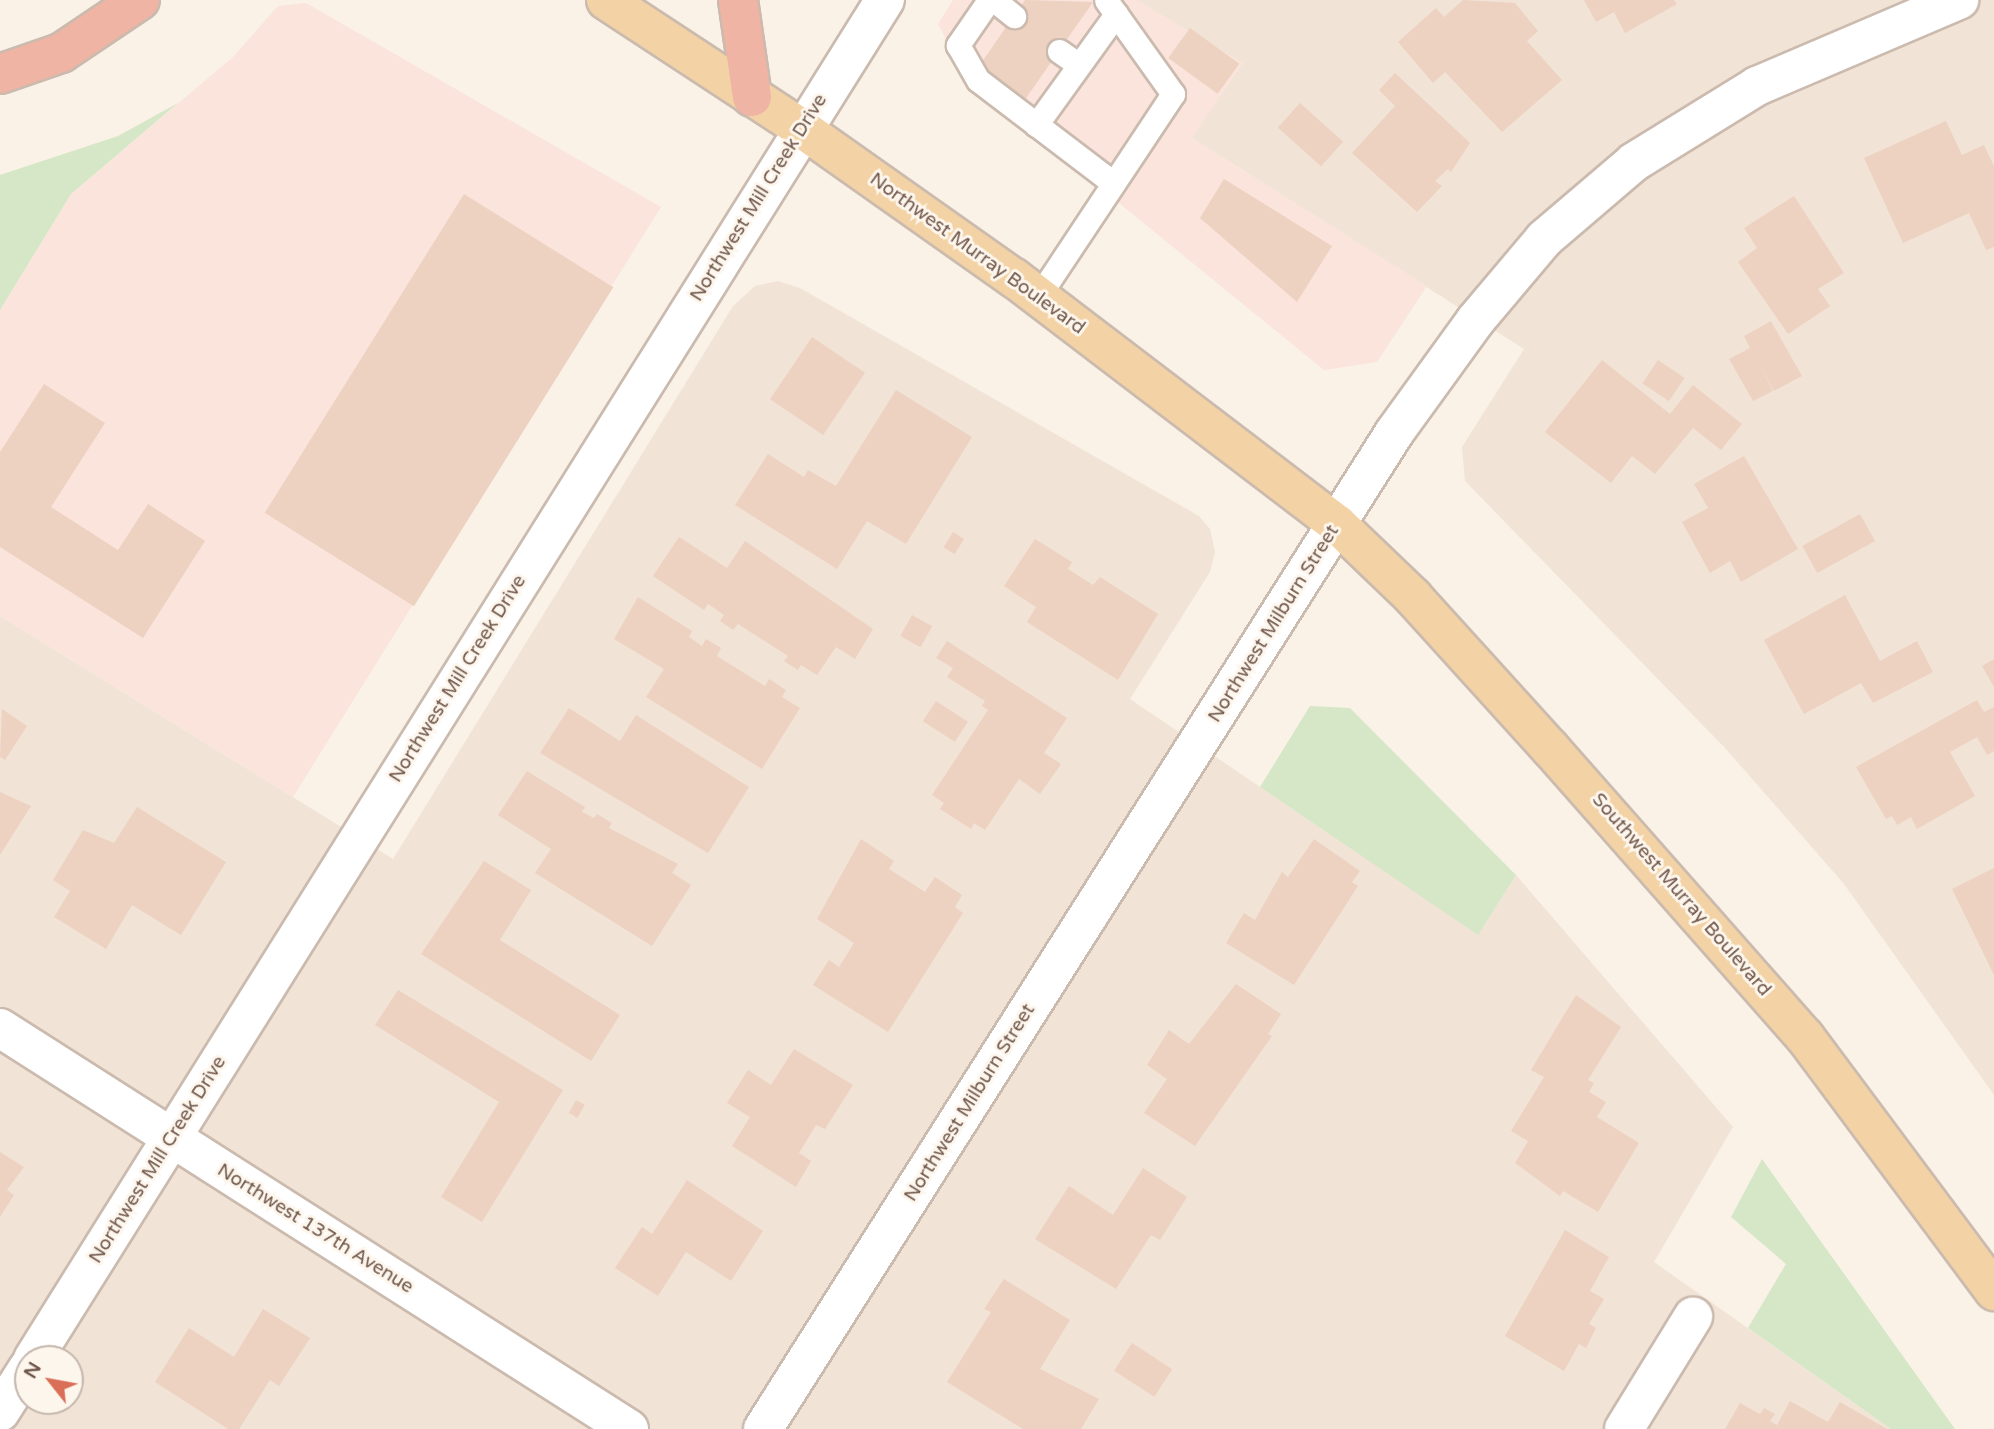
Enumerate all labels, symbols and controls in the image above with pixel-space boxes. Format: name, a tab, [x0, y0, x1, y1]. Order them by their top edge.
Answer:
street label: Northwest Mill Creek Drive	[686, 90, 832, 306]
street label: Northwest Murray Boulevard	[865, 168, 1089, 340]
street label: Northwest Milburn Street	[1204, 521, 1344, 727]
street label: Northwest Mill Creek Drive	[385, 571, 531, 787]
street label: Southwest Murray Boulevard	[1587, 789, 1775, 1001]
street label: Northwest Milburn Street	[900, 1000, 1040, 1206]
street label: Northwest Mill Creek Drive	[85, 1052, 231, 1268]
street label: Northwest 137th Avenue	[213, 1159, 417, 1299]
north arrow	[14, 1345, 84, 1415]
text: N	[19, 1358, 46, 1382]

